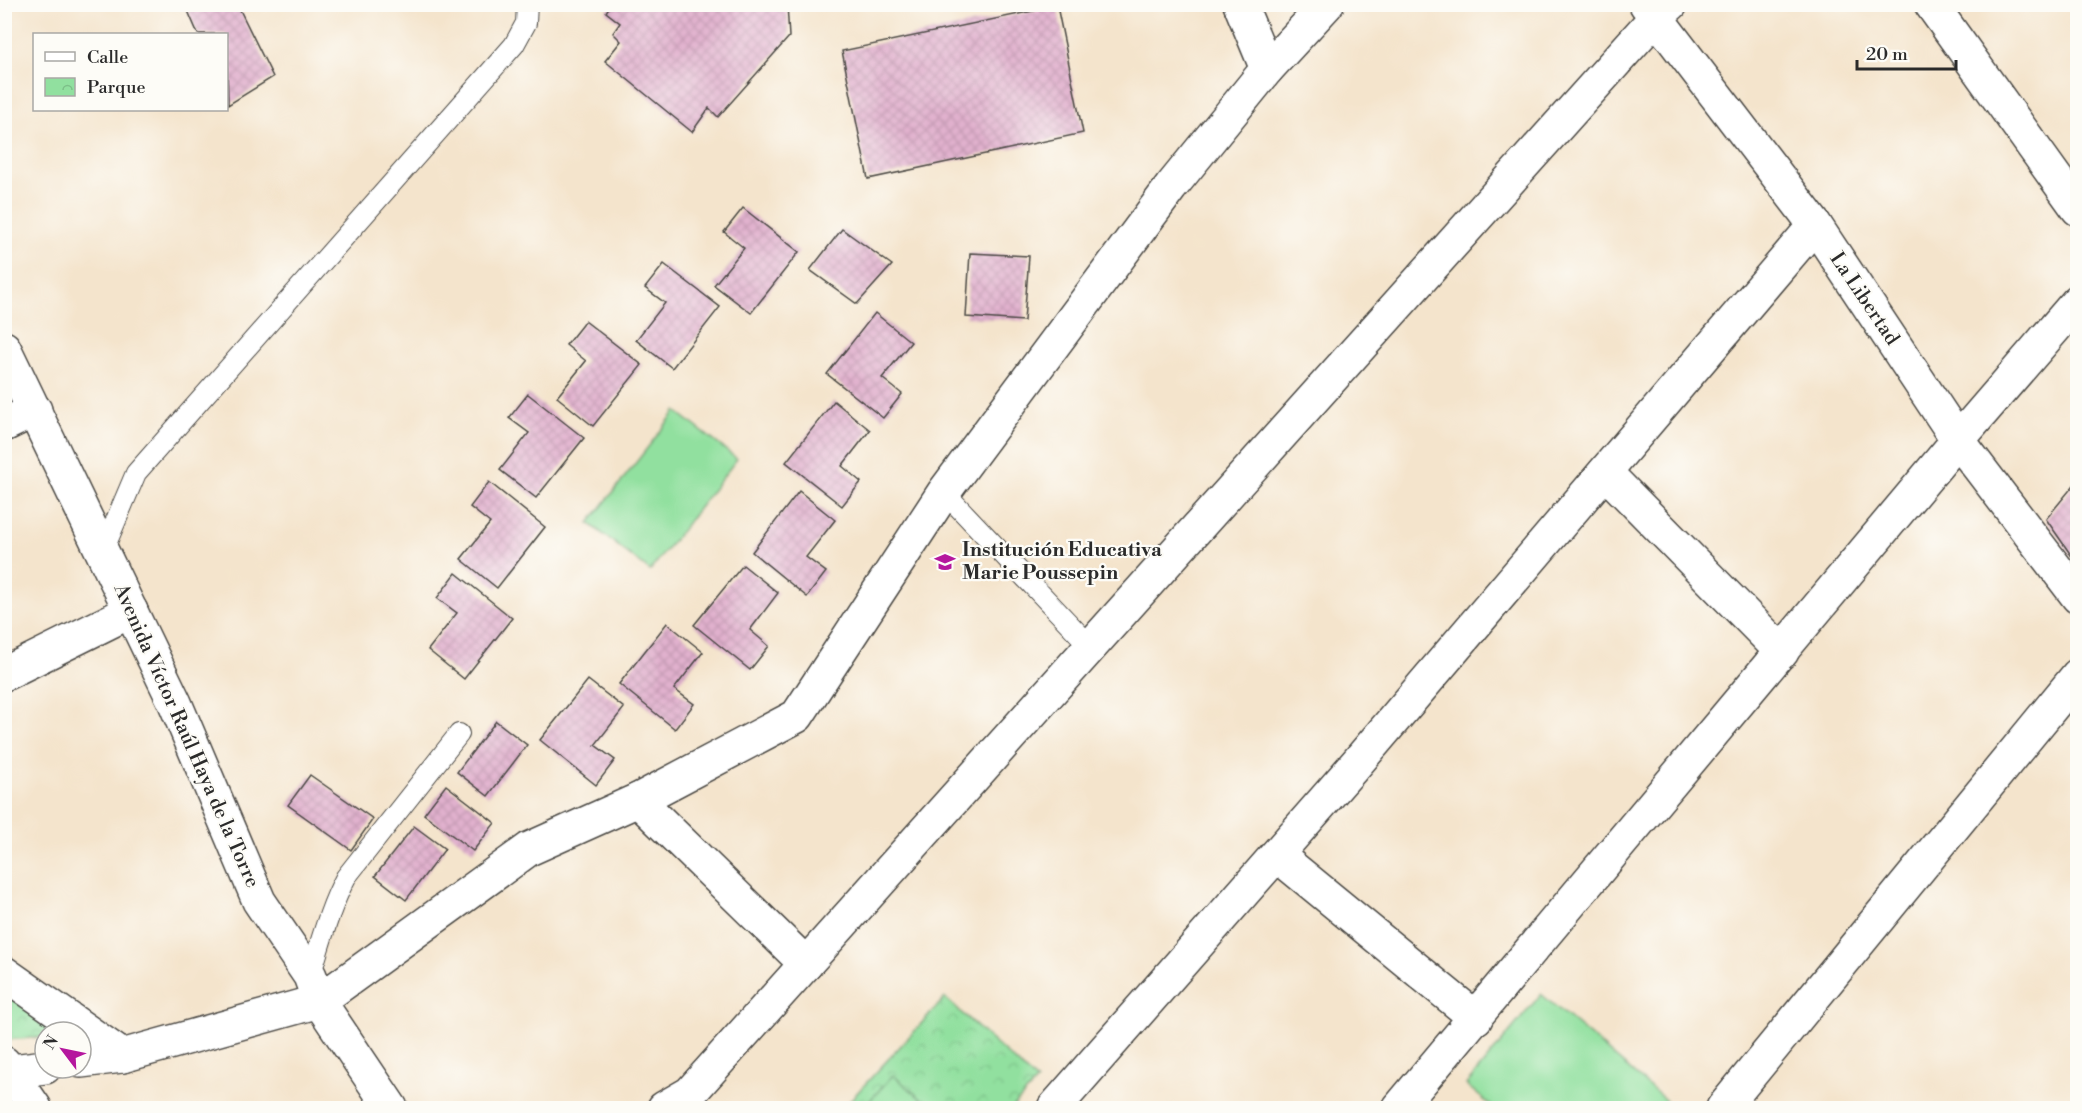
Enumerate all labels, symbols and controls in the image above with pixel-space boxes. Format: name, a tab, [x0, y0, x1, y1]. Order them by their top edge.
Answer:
legend	[33, 33, 228, 111]
scale bar	[1857, 33, 1956, 71]
text: 20 m	[1866, 43, 1908, 66]
text: Calle	[87, 46, 128, 69]
text: Parque	[87, 76, 146, 99]
street label: La Libertad	[1824, 248, 1905, 351]
place label: Institución Educativa Marie Poussepin	[962, 538, 1162, 586]
school or university icon: Institución Educativa Marie Poussepin	[933, 550, 957, 574]
street label: Avenida Víctor Raúl Haya de la Torre	[107, 579, 265, 892]
north arrow	[33, 1020, 93, 1080]
text: N	[39, 1032, 63, 1053]

